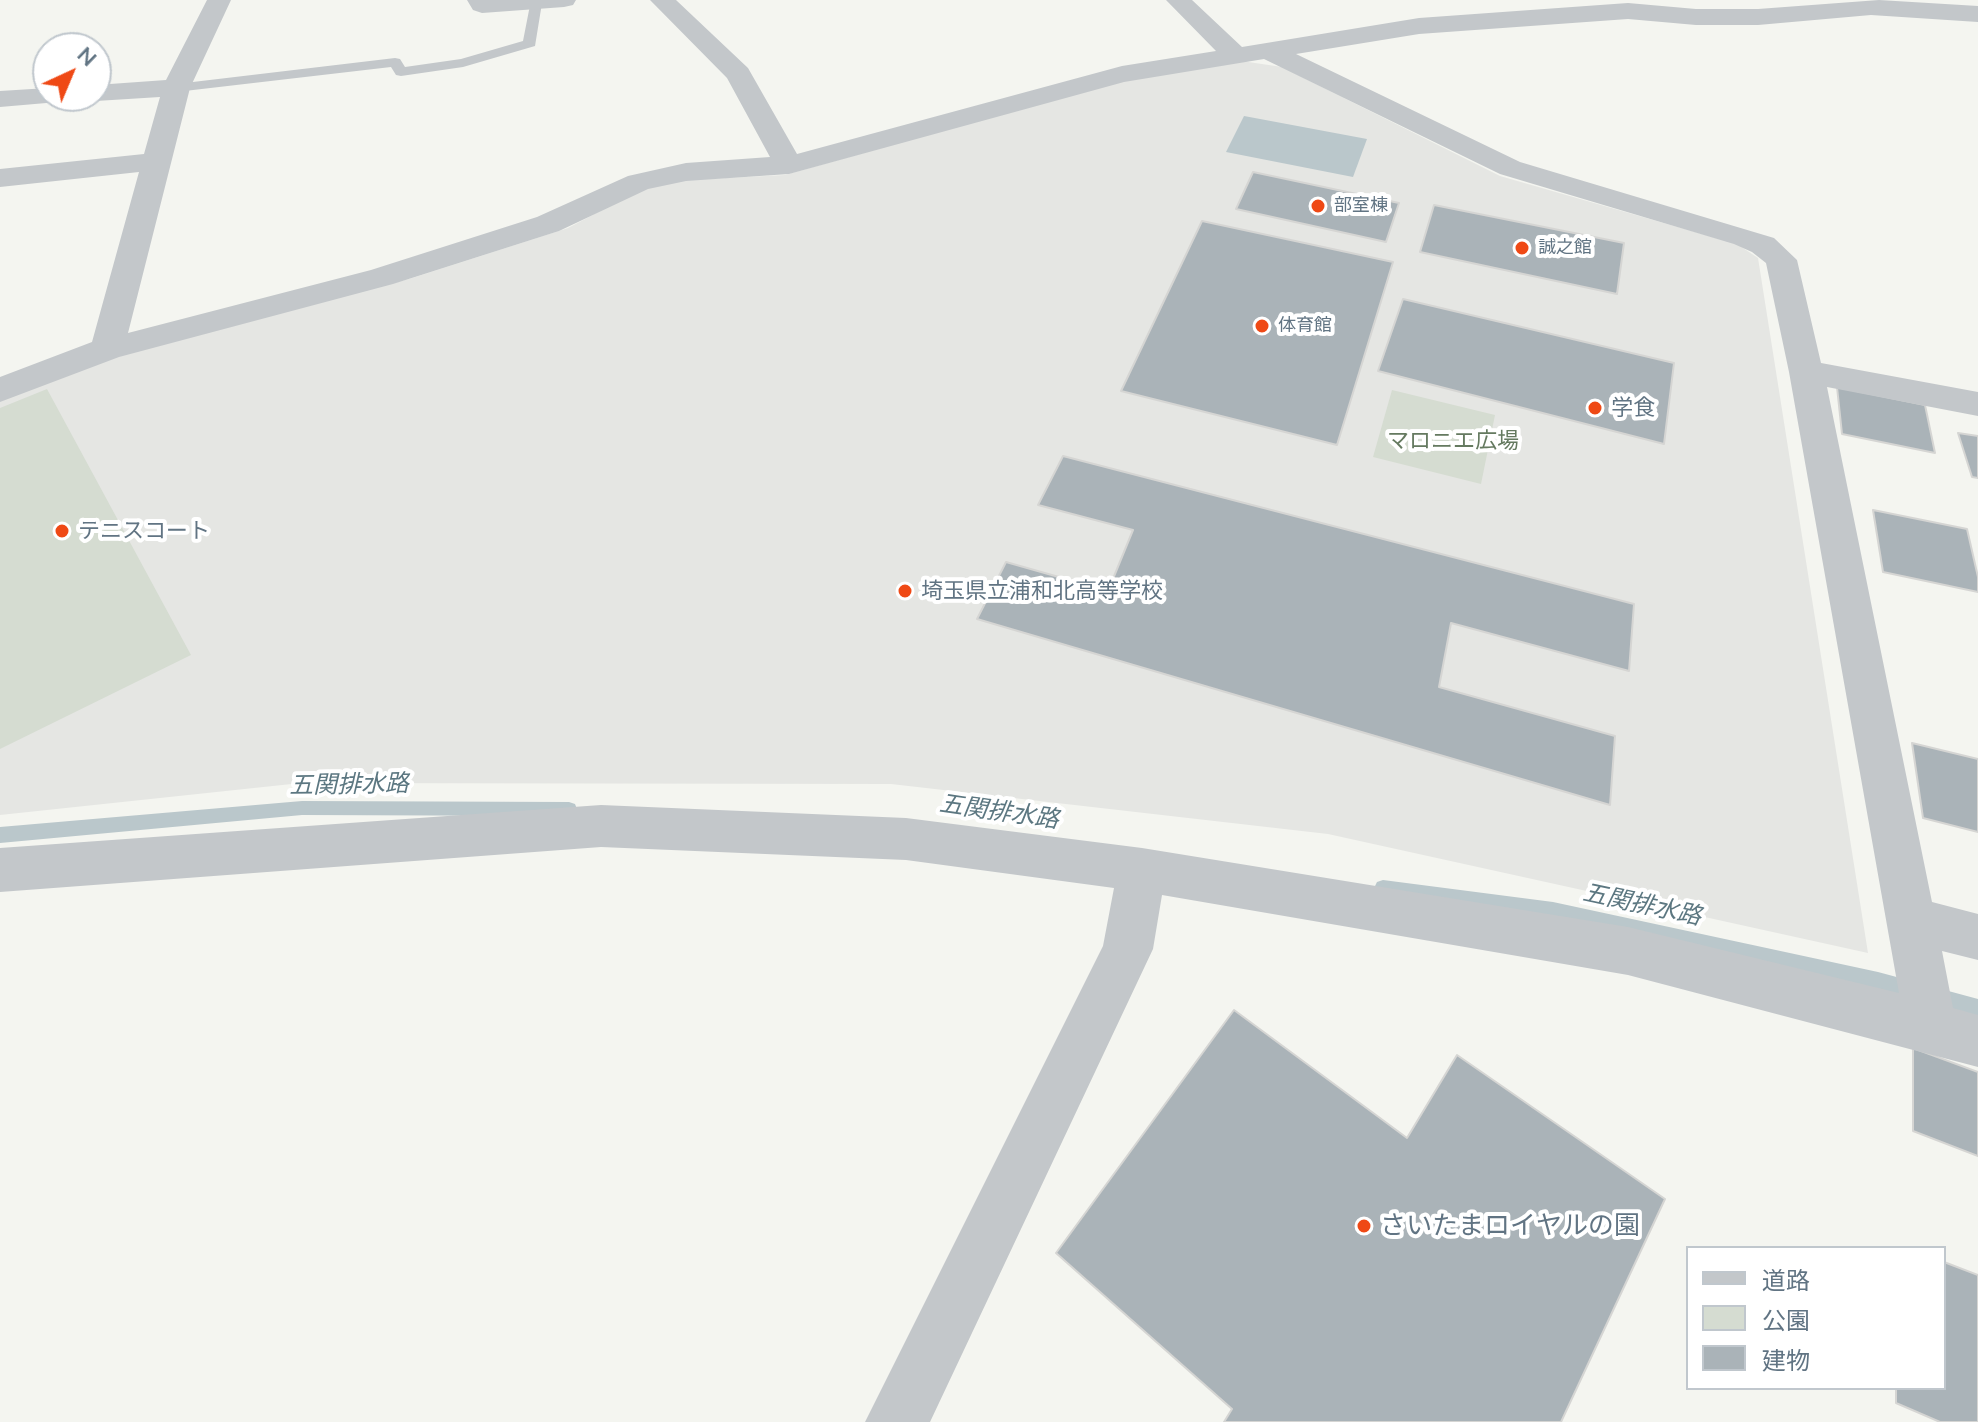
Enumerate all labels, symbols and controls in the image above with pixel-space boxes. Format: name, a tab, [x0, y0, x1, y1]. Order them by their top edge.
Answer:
north arrow	[32, 32, 112, 112]
text: N	[72, 40, 103, 72]
place label: 部室棟	[1334, 195, 1388, 217]
marker: 部室棟	[1309, 197, 1327, 215]
place label: 誠之館	[1538, 237, 1592, 259]
marker: 誠之館	[1513, 239, 1531, 257]
place label: 体育館	[1278, 315, 1332, 337]
marker: 体育館	[1253, 317, 1271, 335]
place label: 学食	[1611, 395, 1655, 421]
marker: 学食	[1586, 399, 1604, 417]
park label: マロニエ広場	[1387, 428, 1519, 454]
place label: テニスコート	[78, 518, 210, 544]
marker: テニスコート	[53, 522, 71, 540]
place label: 埼玉県立浦和北高等学校	[921, 578, 1163, 604]
marker: 埼玉県立浦和北高等学校	[896, 582, 914, 600]
water label: 五関排水路	[289, 770, 409, 800]
water label: 五関排水路	[938, 789, 1060, 835]
water label: 五関排水路	[1580, 878, 1704, 932]
place label: さいたまロイヤルの園	[1380, 1210, 1640, 1242]
marker: さいたまロイヤルの園	[1355, 1217, 1373, 1235]
legend	[1686, 1246, 1946, 1390]
text: 道路	[1762, 1265, 1810, 1295]
text: 公園	[1762, 1305, 1810, 1335]
text: 建物	[1762, 1345, 1810, 1375]

